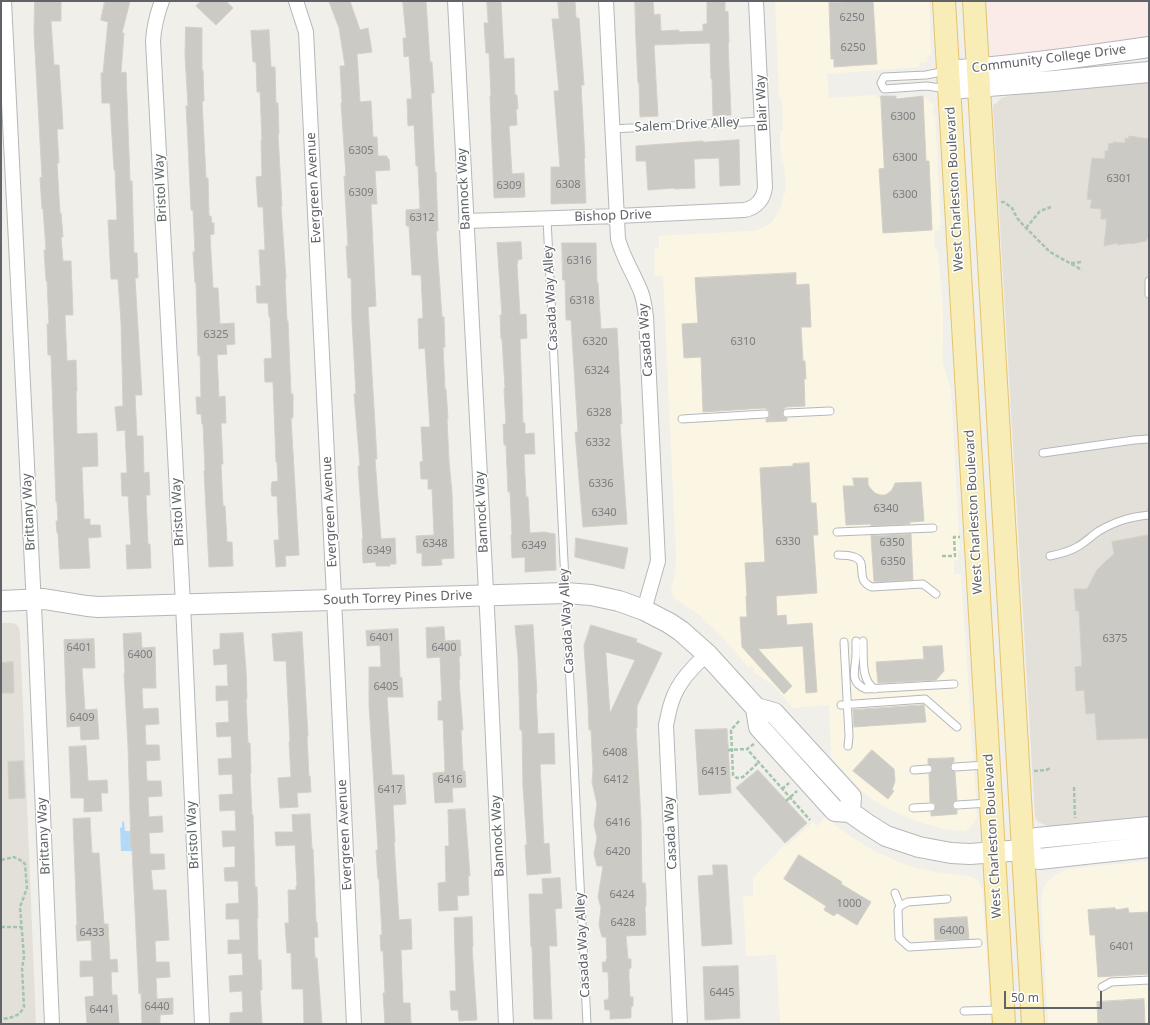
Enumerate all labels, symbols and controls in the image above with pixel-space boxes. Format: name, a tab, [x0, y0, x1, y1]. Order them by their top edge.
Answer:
house number: 6250	[839, 11, 865, 25]
house number: 6250	[840, 41, 866, 55]
street label: Community College Drive	[971, 42, 1127, 76]
street label: Blair Way	[753, 74, 771, 132]
street label: West Charleston Boulevard	[943, 106, 967, 272]
house number: 6300	[890, 110, 916, 124]
street label: Salem Drive Alley	[634, 114, 740, 136]
street label: Evergreen Avenue	[303, 132, 325, 244]
house number: 6305	[348, 144, 374, 158]
street label: Bannock Way	[454, 148, 474, 230]
house number: 6300	[892, 151, 918, 165]
street label: Bristol Way	[151, 153, 171, 223]
house number: 6301	[1106, 172, 1132, 186]
house number: 6308	[555, 178, 581, 192]
house number: 6309	[496, 179, 522, 193]
house number: 6309	[348, 186, 374, 200]
house number: 6300	[892, 188, 918, 202]
street label: Bishop Drive	[574, 207, 652, 225]
house number: 6312	[409, 211, 435, 225]
street label: Casada Way Alley	[540, 245, 562, 351]
house number: 6316	[566, 254, 592, 268]
house number: 6318	[569, 294, 595, 308]
street label: Casada Way	[636, 303, 656, 377]
house number: 6325	[203, 328, 229, 342]
house number: 6320	[582, 335, 608, 349]
house number: 6310	[730, 335, 756, 349]
house number: 6324	[584, 364, 610, 378]
house number: 6328	[586, 406, 612, 420]
street label: West Charleston Boulevard	[962, 429, 986, 595]
house number: 6332	[585, 436, 611, 450]
street label: Evergreen Avenue	[319, 456, 341, 568]
street label: Bannock Way	[472, 471, 492, 553]
street label: Brittany Way	[19, 473, 39, 551]
street label: Bristol Way	[168, 477, 188, 547]
house number: 6336	[588, 477, 614, 491]
house number: 6340	[873, 502, 899, 516]
house number: 6340	[591, 506, 617, 520]
house number: 6330	[775, 535, 801, 549]
house number: 6350	[879, 536, 905, 550]
house number: 6348	[422, 537, 448, 551]
house number: 6349	[521, 539, 547, 553]
house number: 6349	[366, 544, 392, 558]
house number: 6350	[880, 555, 906, 569]
street label: Casada Way Alley	[556, 568, 578, 674]
street label: South Torrey Pines Drive	[323, 588, 473, 608]
house number: 6401	[369, 631, 395, 645]
house number: 6375	[1102, 632, 1128, 646]
house number: 6401	[66, 641, 92, 655]
house number: 6400	[431, 641, 457, 655]
house number: 6400	[127, 648, 153, 662]
house number: 6405	[373, 680, 399, 694]
house number: 6409	[69, 711, 95, 725]
house number: 6408	[602, 746, 628, 760]
street label: West Charleston Boulevard	[981, 753, 1005, 919]
house number: 6415	[701, 765, 727, 779]
house number: 6416	[437, 773, 463, 787]
house number: 6412	[603, 773, 629, 787]
street label: Evergreen Avenue	[334, 779, 356, 891]
house number: 6417	[377, 783, 403, 797]
street label: Bannock Way	[488, 795, 508, 877]
street label: Casada Way	[661, 796, 681, 870]
street label: Brittany Way	[34, 797, 54, 875]
street label: Bristol Way	[183, 800, 203, 870]
house number: 6416	[605, 816, 631, 830]
house number: 6420	[605, 845, 631, 859]
house number: 6424	[609, 888, 635, 902]
street label: Casada Way Alley	[572, 892, 594, 998]
house number: 1000	[836, 897, 862, 911]
house number: 6428	[610, 916, 636, 930]
house number: 6400	[939, 924, 965, 938]
house number: 6433	[79, 926, 105, 940]
house number: 6401	[1109, 940, 1135, 954]
scale bar	[1006, 983, 1104, 1009]
house number: 6445	[709, 986, 735, 1000]
text: 50 m	[1011, 989, 1039, 1006]
house number: 6440	[144, 1000, 170, 1014]
house number: 6441	[89, 1003, 115, 1017]

